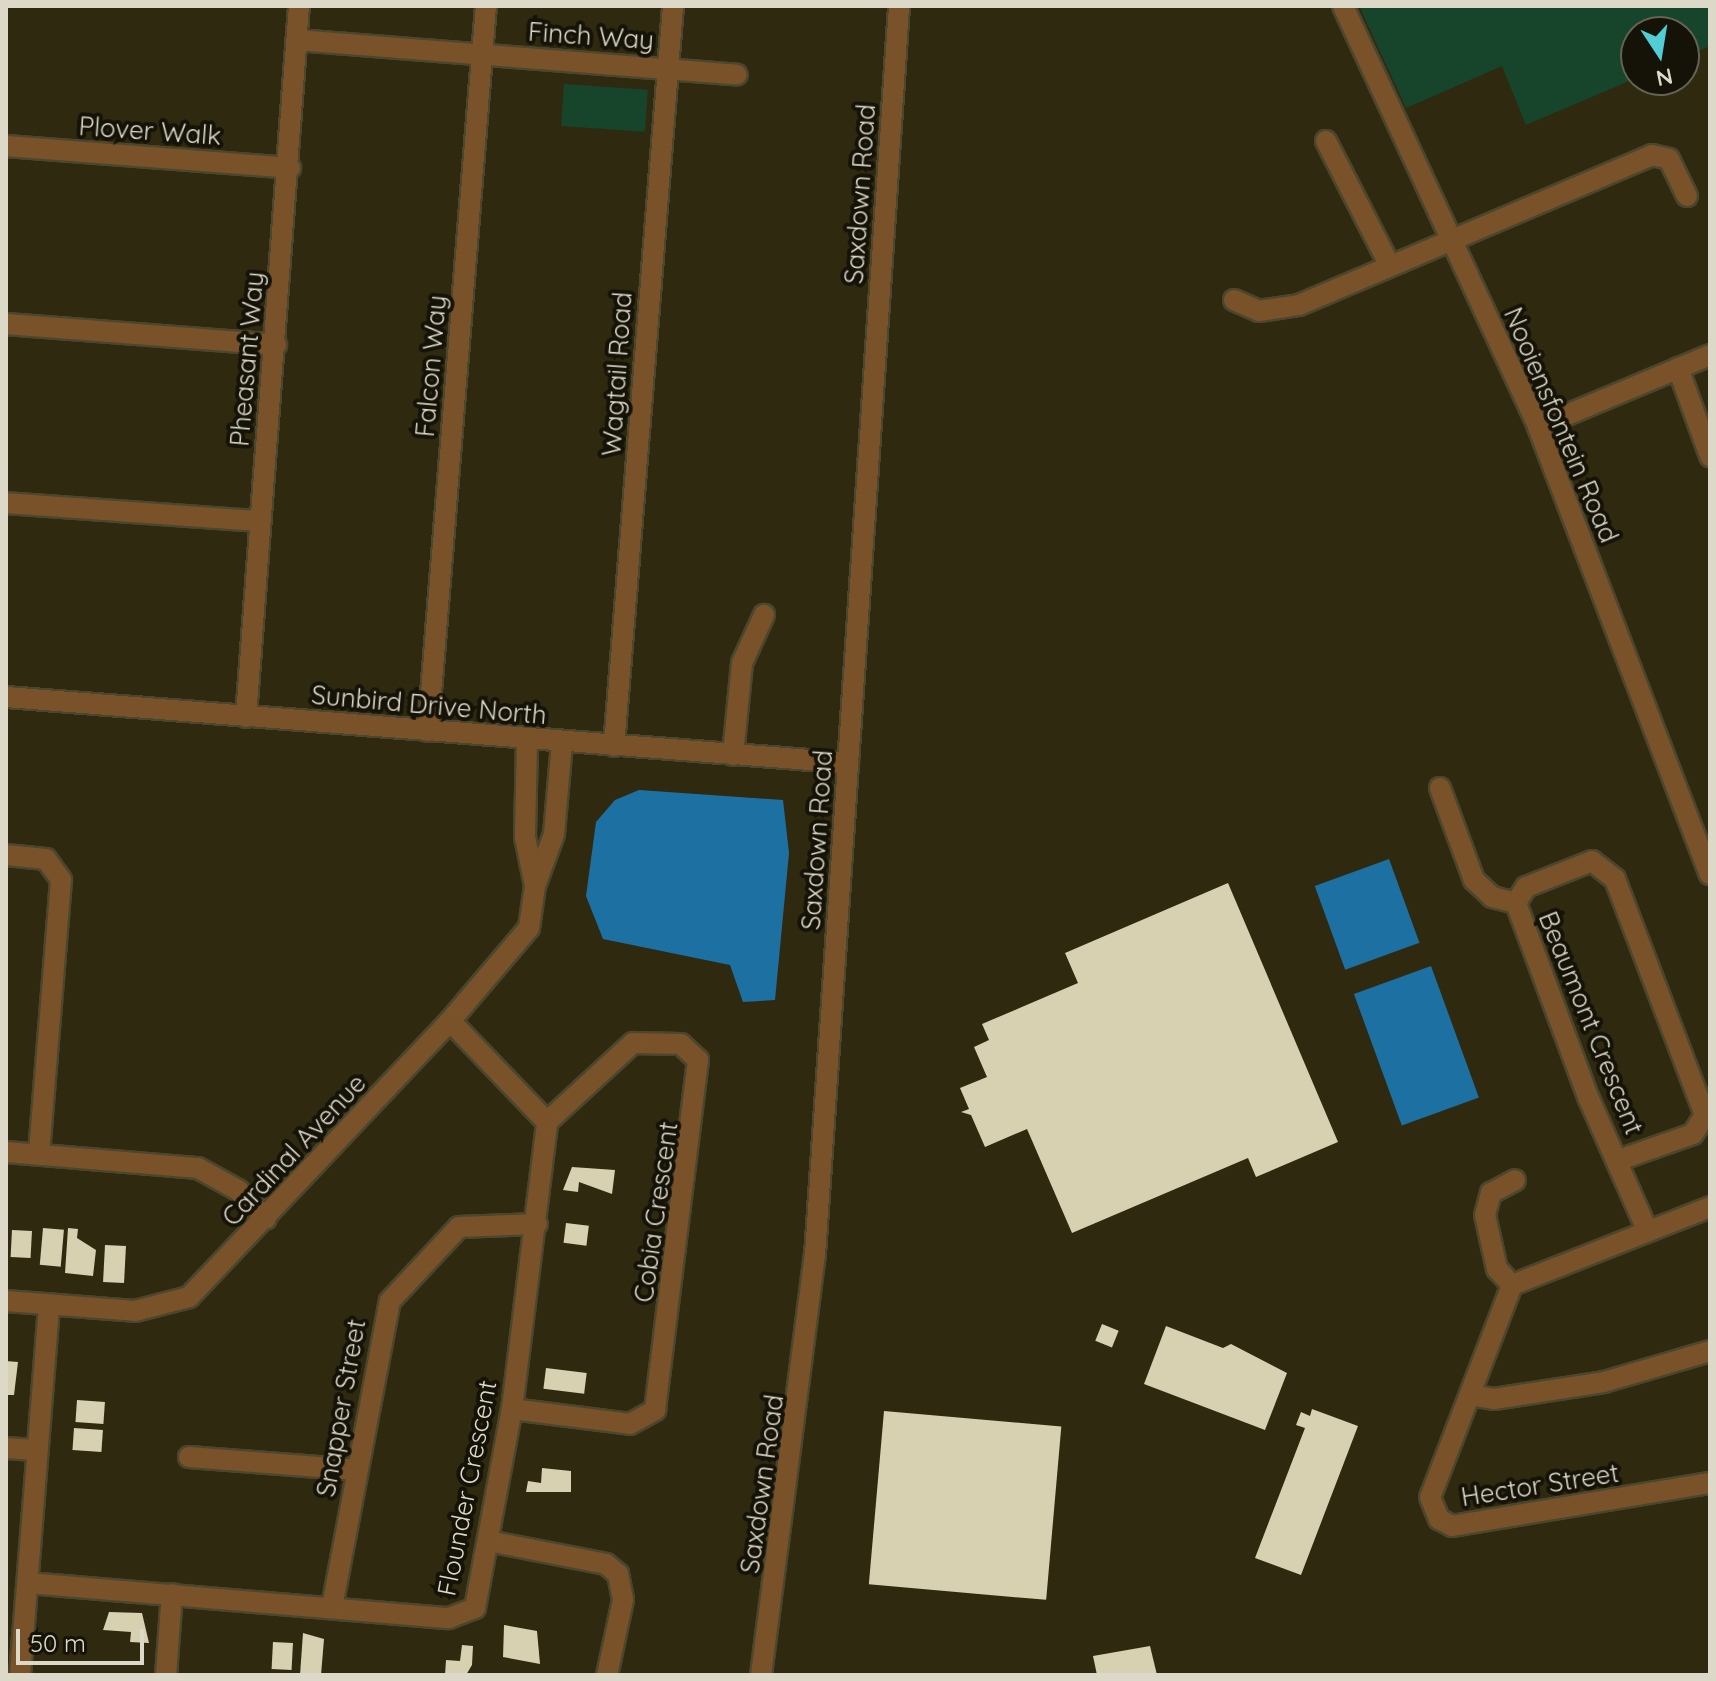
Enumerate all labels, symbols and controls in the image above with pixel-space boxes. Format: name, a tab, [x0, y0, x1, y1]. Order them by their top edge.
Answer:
street label: Finch Way	[527, 16, 655, 56]
north arrow	[1620, 16, 1700, 96]
text: N	[1654, 62, 1675, 93]
street label: Saxdown Road	[838, 103, 882, 285]
street label: Plover Walk	[78, 110, 222, 152]
street label: Pheasant Way	[224, 270, 270, 448]
street label: Wagtail Road	[596, 291, 638, 457]
street label: Falcon Way	[409, 294, 453, 438]
street label: Nooiensfontein Road	[1497, 303, 1625, 547]
street label: Sunbird Drive North	[310, 679, 548, 731]
street label: Saxdown Road	[795, 749, 839, 931]
street label: Beaumont Crescent	[1532, 907, 1650, 1139]
street label: Cardinal Avenue	[216, 1068, 372, 1232]
street label: Cobia Crescent	[628, 1120, 684, 1304]
street label: Snapper Street	[310, 1317, 372, 1499]
street label: Flounder Crescent	[431, 1378, 503, 1598]
street label: Saxdown Road	[734, 1393, 790, 1575]
street label: Hector Street	[1459, 1457, 1621, 1513]
scale bar	[20, 1613, 148, 1663]
text: 50 m	[30, 1628, 86, 1658]

